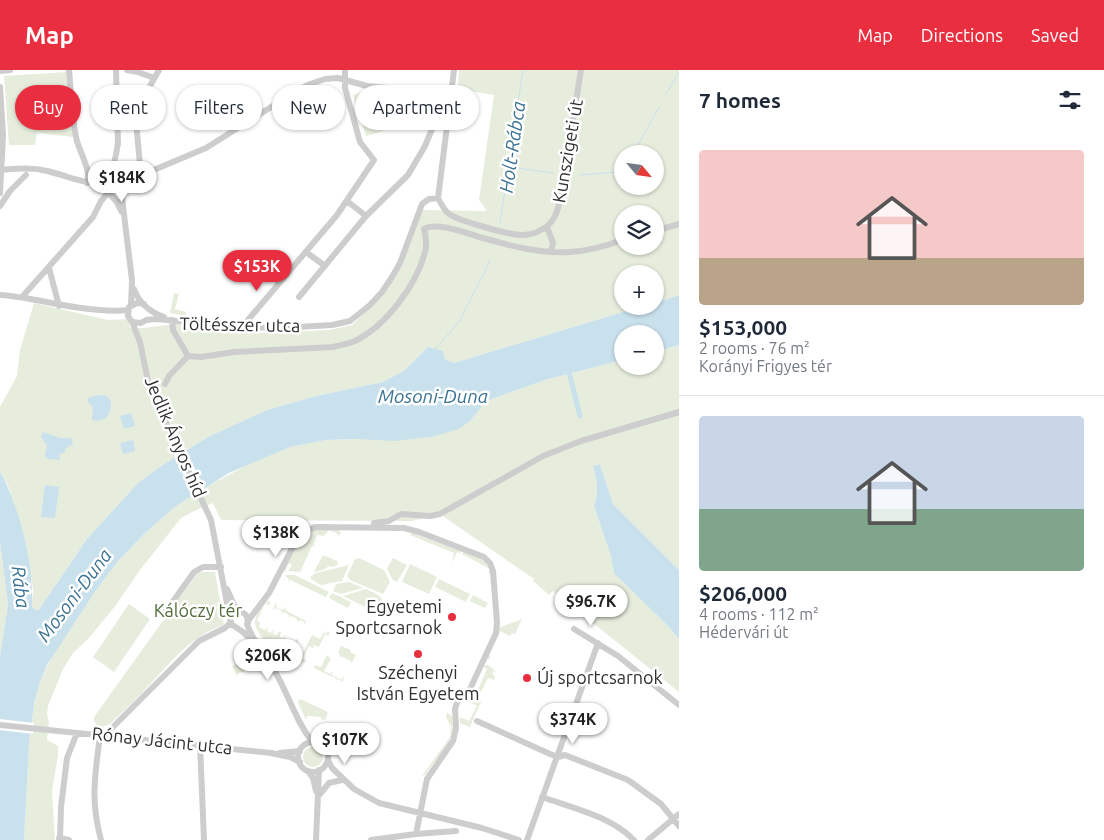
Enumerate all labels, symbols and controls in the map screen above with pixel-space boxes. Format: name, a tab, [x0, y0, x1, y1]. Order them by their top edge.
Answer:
text: Map	[25, 22, 74, 49]
text: Map	[857, 25, 893, 45]
text: Directions	[921, 25, 1003, 45]
text: Saved	[1031, 25, 1079, 45]
chip: Buy	[15, 85, 81, 130]
chip: Rent	[91, 85, 166, 130]
chip: Filters	[176, 85, 262, 130]
chip: New	[272, 85, 345, 130]
chip: Apartment	[355, 85, 479, 130]
icon: filters	[1056, 86, 1084, 114]
text: 7 homes	[699, 88, 781, 112]
street label: Kunszigeti út	[548, 97, 586, 204]
water label: Holt-Rábca	[495, 100, 529, 194]
north arrow	[614, 145, 664, 195]
map controls	[614, 145, 664, 375]
pin: $184K	[87, 160, 157, 203]
text: $184K	[99, 168, 145, 186]
icon: home	[847, 183, 937, 273]
button: layers	[614, 205, 664, 255]
pin: $153K	[222, 250, 292, 292]
text: $153K	[234, 257, 280, 275]
button: +	[614, 265, 664, 315]
street label: Töltésszer utca	[179, 313, 301, 335]
text: $153,000	[699, 315, 787, 339]
button: −	[614, 325, 664, 375]
text: 2 rooms · 76 m²	[699, 339, 810, 357]
text: Korányi Frigyes tér	[699, 357, 832, 375]
street label: Jedlik Ányos híd	[141, 373, 211, 500]
water label: Mosoni-Duna	[378, 385, 488, 407]
icon: home	[847, 448, 937, 538]
pin: $138K	[241, 516, 311, 558]
text: $138K	[253, 523, 299, 541]
water label: Mosoni-Duna	[32, 544, 116, 646]
water label: Rába	[8, 565, 34, 609]
text: $206,000	[699, 581, 787, 605]
pin: $96.7K	[550, 584, 632, 627]
text: $96.7K	[566, 592, 616, 610]
place label: Egyetemi Sportcsarnok	[335, 596, 442, 637]
park label: Kálóczy tér	[154, 600, 243, 620]
text: 4 rooms · 112 m²	[699, 605, 819, 623]
marker: Egyetemi Sportcsarnok	[446, 611, 458, 623]
text: Hédervári út	[699, 623, 789, 641]
pin: $206K	[233, 638, 303, 681]
text: $206K	[245, 646, 291, 664]
marker: Széchenyi István Egyetem	[412, 648, 424, 660]
place label: Széchenyi István Egyetem	[356, 662, 480, 703]
place label: Új sportcsarnok	[537, 666, 663, 687]
marker: Új sportcsarnok	[521, 672, 533, 684]
pin: $374K	[538, 702, 608, 745]
text: $374K	[550, 710, 596, 728]
pin: $107K	[310, 722, 380, 765]
street label: Rónay Jácint utca	[91, 723, 233, 757]
text: $107K	[322, 730, 368, 748]

